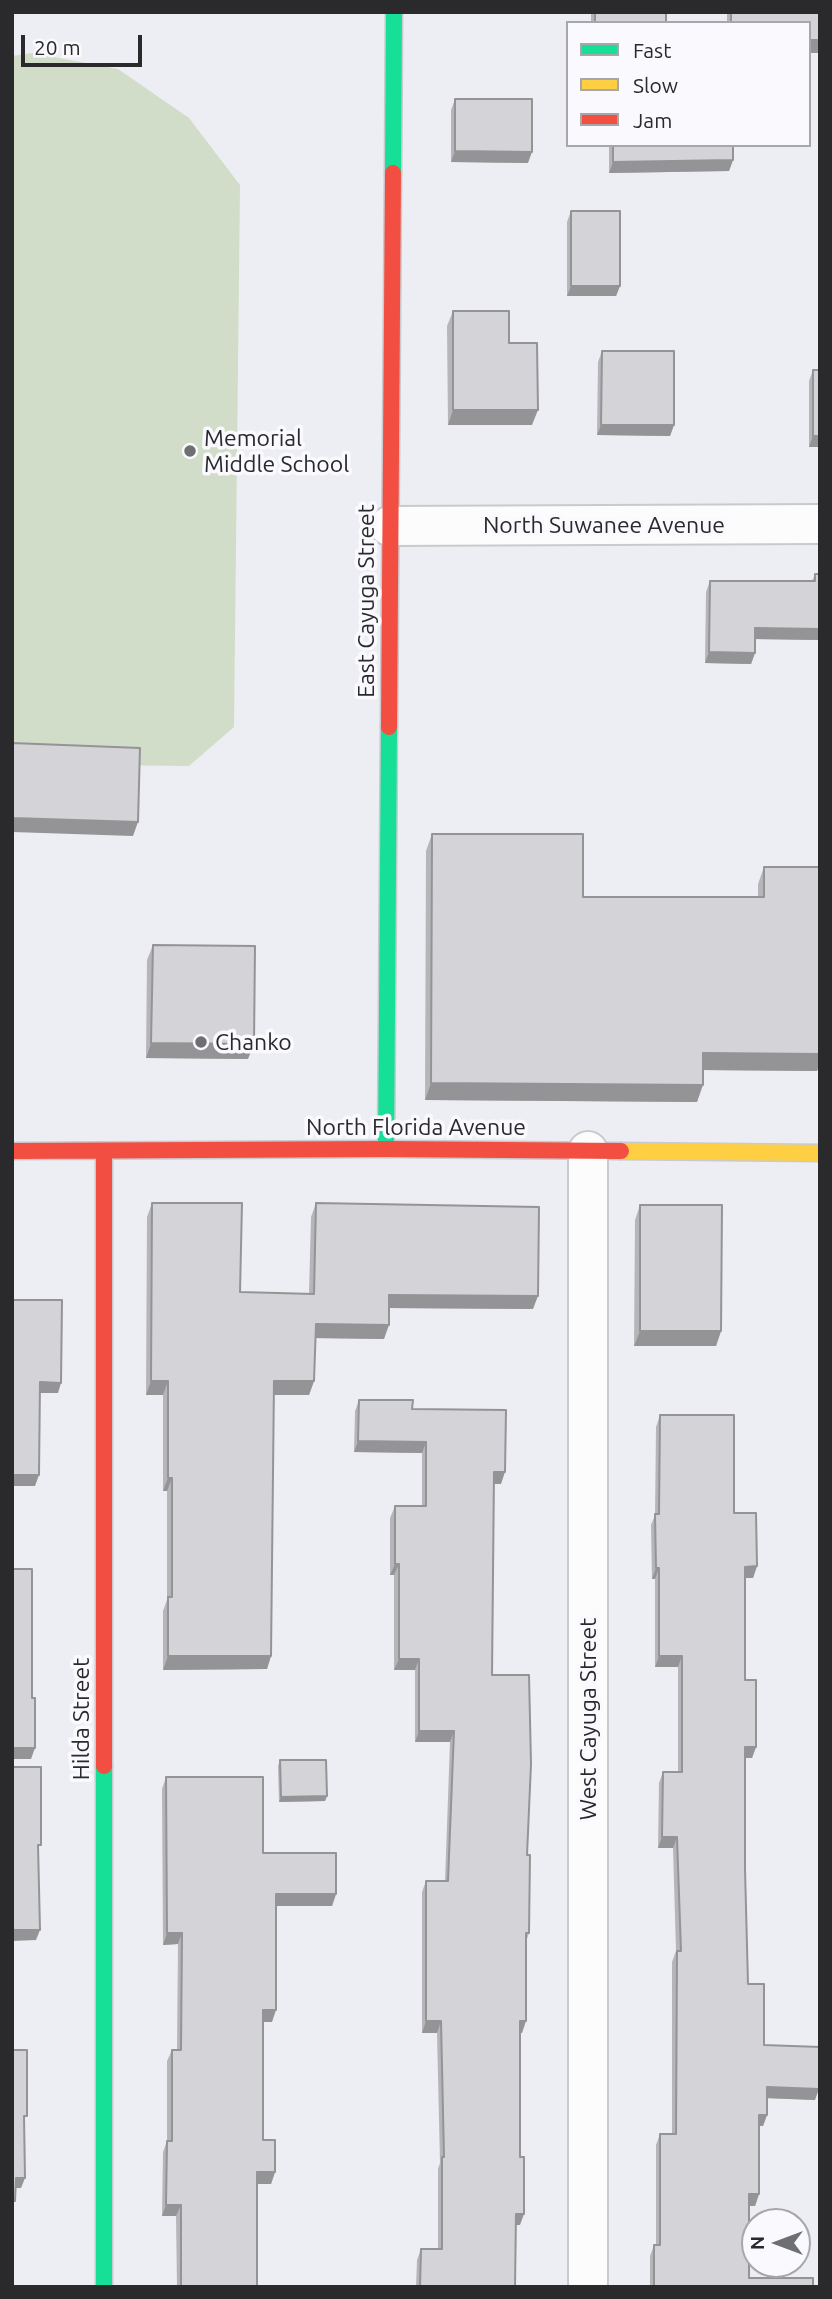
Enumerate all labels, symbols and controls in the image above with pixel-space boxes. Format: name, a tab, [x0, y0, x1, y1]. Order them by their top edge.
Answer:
scale bar	[24, 21, 145, 65]
legend	[566, 21, 811, 147]
text: 20 m	[34, 35, 81, 59]
text: Fast	[633, 38, 671, 62]
text: Slow	[633, 73, 678, 97]
text: Jam	[633, 108, 672, 132]
place label: Memorial Middle School	[204, 424, 349, 478]
marker: Memorial Middle School	[182, 443, 198, 459]
street label: East Cayuga Street	[352, 504, 380, 698]
street label: North Suwanee Avenue	[483, 511, 725, 539]
place label: Chanko	[215, 1028, 292, 1056]
marker: Chanko	[193, 1034, 209, 1050]
street label: North Florida Avenue	[306, 1113, 526, 1141]
street label: West Cayuga Street	[574, 1618, 602, 1820]
street label: Hilda Street	[67, 1658, 95, 1780]
north arrow	[741, 2208, 811, 2278]
text: N	[746, 2236, 768, 2250]

